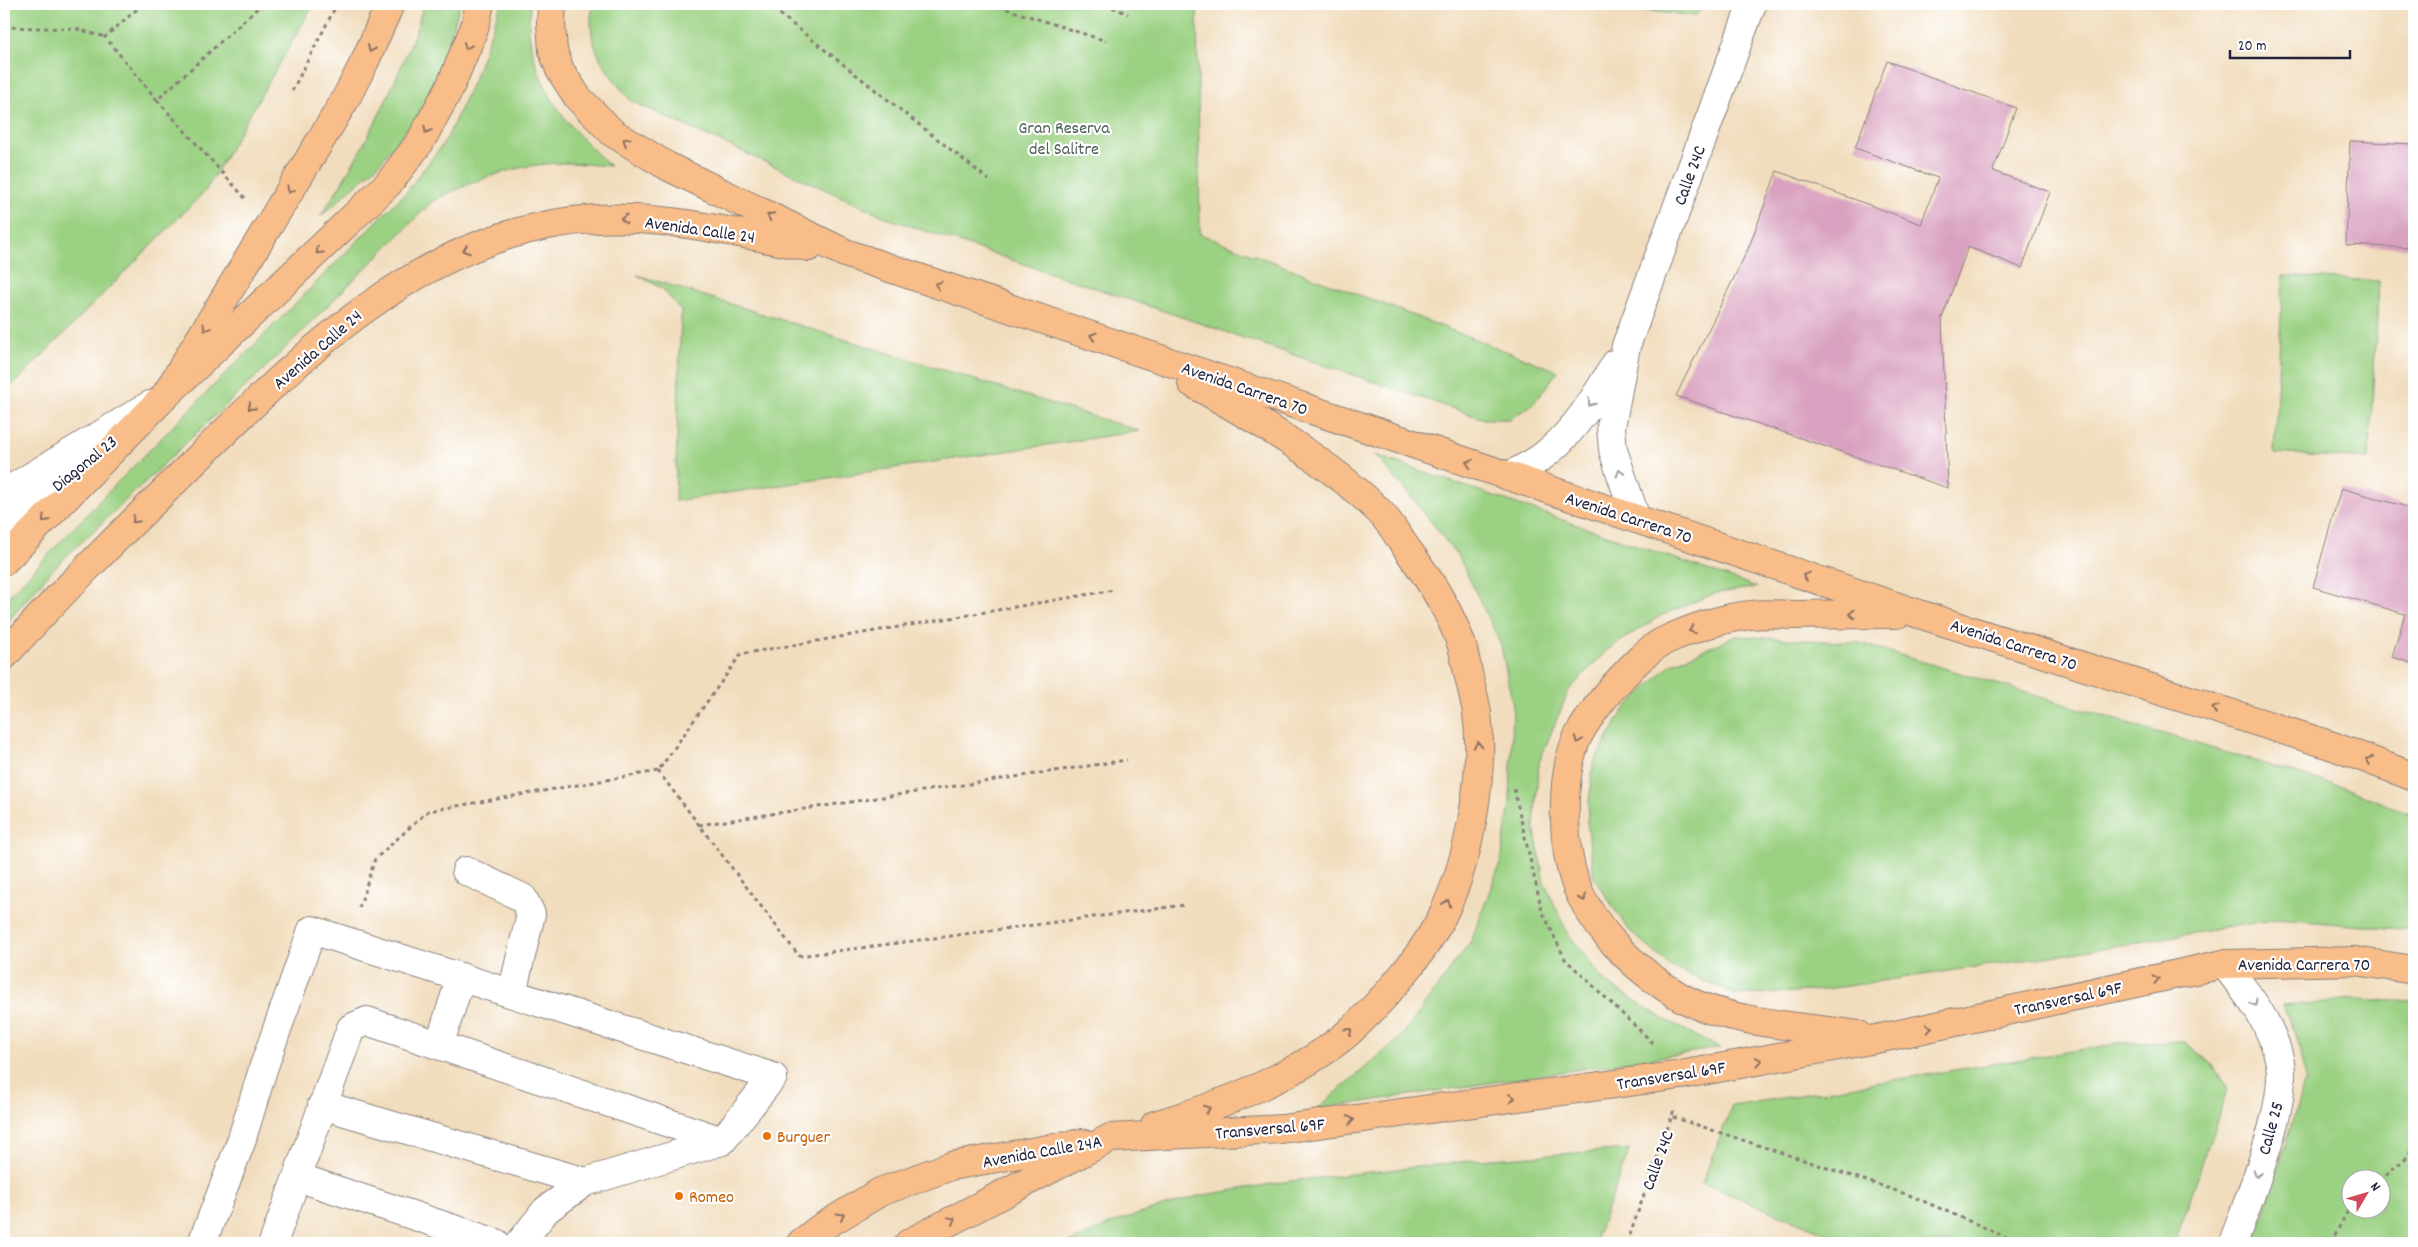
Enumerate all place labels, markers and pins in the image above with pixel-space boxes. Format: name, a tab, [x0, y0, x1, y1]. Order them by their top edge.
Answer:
place label: Burguer	[777, 1126, 831, 1151]
marker: Burguer	[761, 1130, 773, 1142]
place label: Romeo	[689, 1186, 734, 1211]
marker: Romeo	[673, 1190, 685, 1202]

